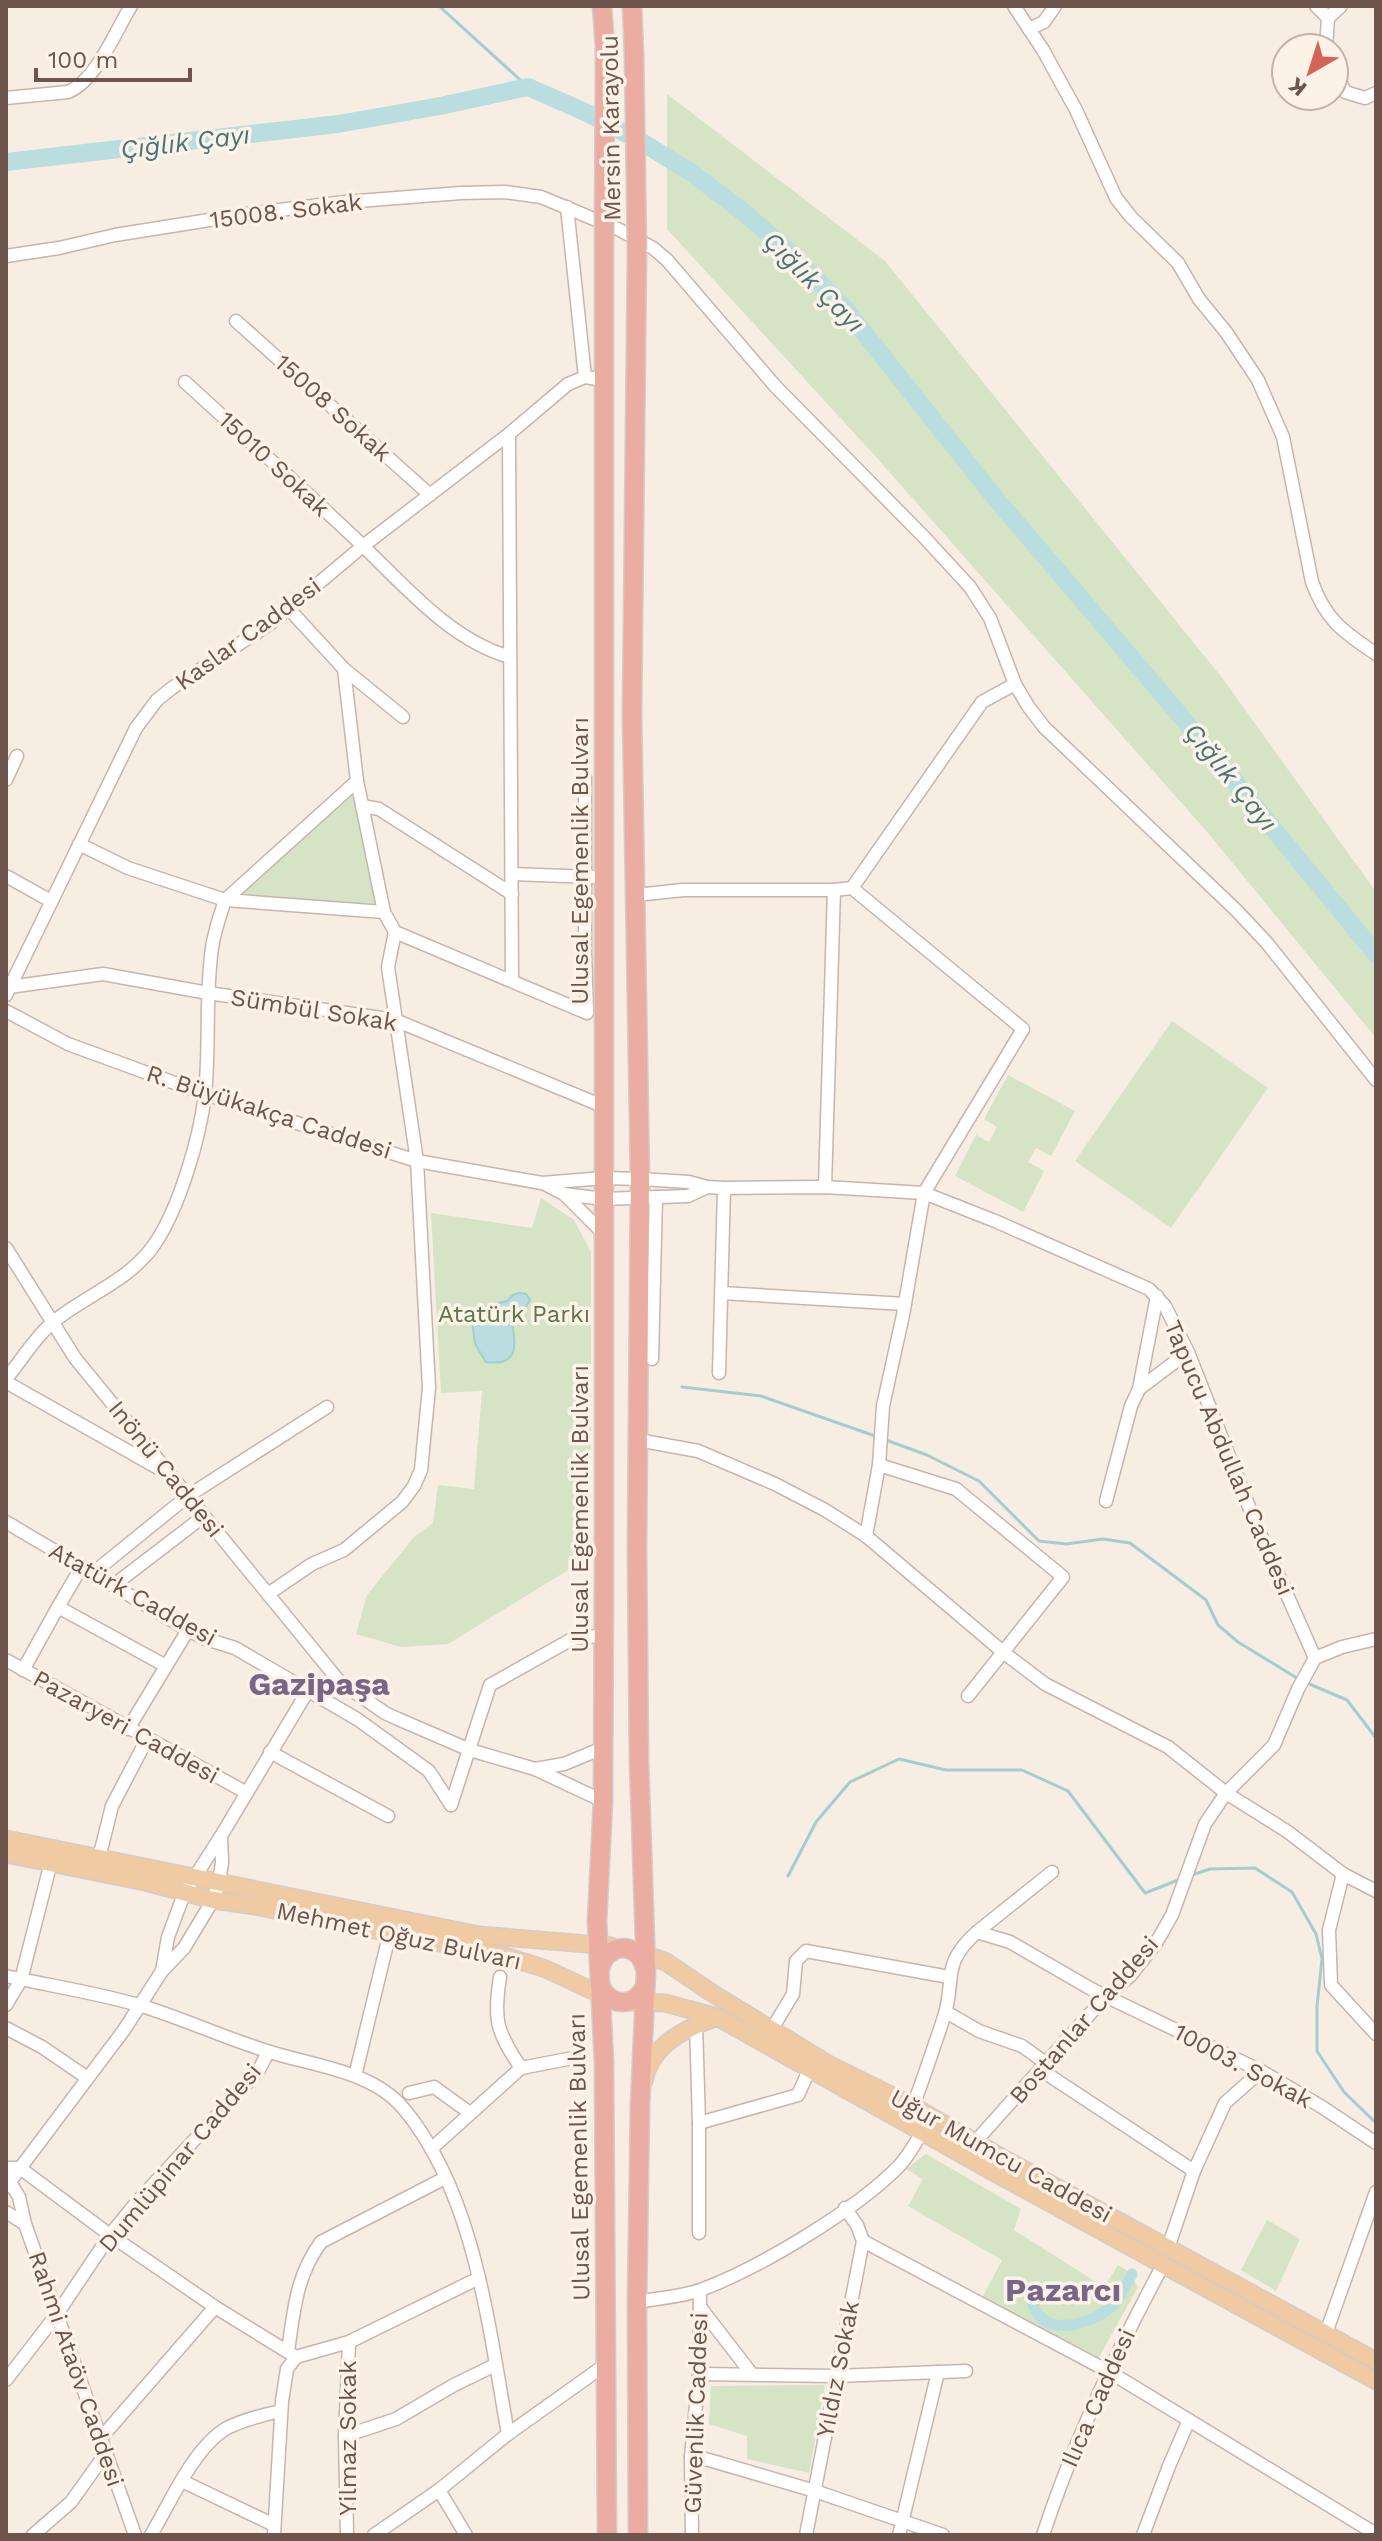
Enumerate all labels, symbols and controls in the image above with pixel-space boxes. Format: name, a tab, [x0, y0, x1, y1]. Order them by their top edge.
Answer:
scale bar	[36, 32, 190, 82]
north arrow	[1270, 32, 1350, 112]
street label: Mersin Karayolu	[595, 35, 627, 221]
text: 100 m	[48, 46, 118, 74]
text: K	[1283, 72, 1312, 102]
water label: Çığlık Çayı	[119, 119, 251, 165]
street label: 15008. Sokak	[208, 188, 364, 234]
water label: Çığlık Çayı	[757, 225, 871, 339]
street label: 15008 Sokak	[269, 349, 397, 468]
street label: 15010 Sokak	[213, 406, 335, 523]
street label: Kaslar Caddesi	[170, 572, 326, 696]
street label: Ulusal Egemenlik Bulvarı	[566, 717, 594, 1005]
water label: Çığlık Çayı	[1178, 717, 1284, 837]
street label: Sümbül Sokak	[229, 983, 399, 1037]
street label: R. Büyükakça Caddesi	[143, 1059, 395, 1165]
park label: Atatürk Parkı	[438, 1300, 590, 1328]
street label: Tapucu Abdullah Caddesi	[1158, 1316, 1300, 1600]
street label: Ulusal Egemenlik Bulvarı	[566, 1365, 594, 1653]
street label: Inönü Caddesi	[103, 1395, 229, 1543]
street label: Atatürk Caddesi	[44, 1536, 222, 1652]
street label: Pazaryeri Caddesi	[28, 1664, 224, 1790]
district label: Gazipaşa	[248, 1665, 390, 1703]
street label: Mehmet Oğuz Bulvarı	[274, 1896, 524, 1976]
street label: Bostanlar Caddesi	[1004, 1931, 1164, 2109]
street label: Ulusal Egemenlik Bulvarı	[562, 2013, 596, 2301]
street label: 10003. Sokak	[1169, 2018, 1317, 2114]
street label: Dumlüpinar Caddesi	[93, 2058, 267, 2258]
street label: Uğur Mumcu Caddesi	[885, 2083, 1117, 2229]
street label: Rahmi Ataöv Caddesi	[23, 2248, 129, 2490]
district label: Pazarcı	[1005, 2271, 1121, 2309]
street label: Yıldız Sokak	[811, 2298, 865, 2440]
street label: Güvenlik Caddesi	[678, 2312, 714, 2514]
street label: Ilıca Caddesi	[1055, 2325, 1141, 2471]
street label: Yilmaz Sokak	[334, 2360, 362, 2516]

